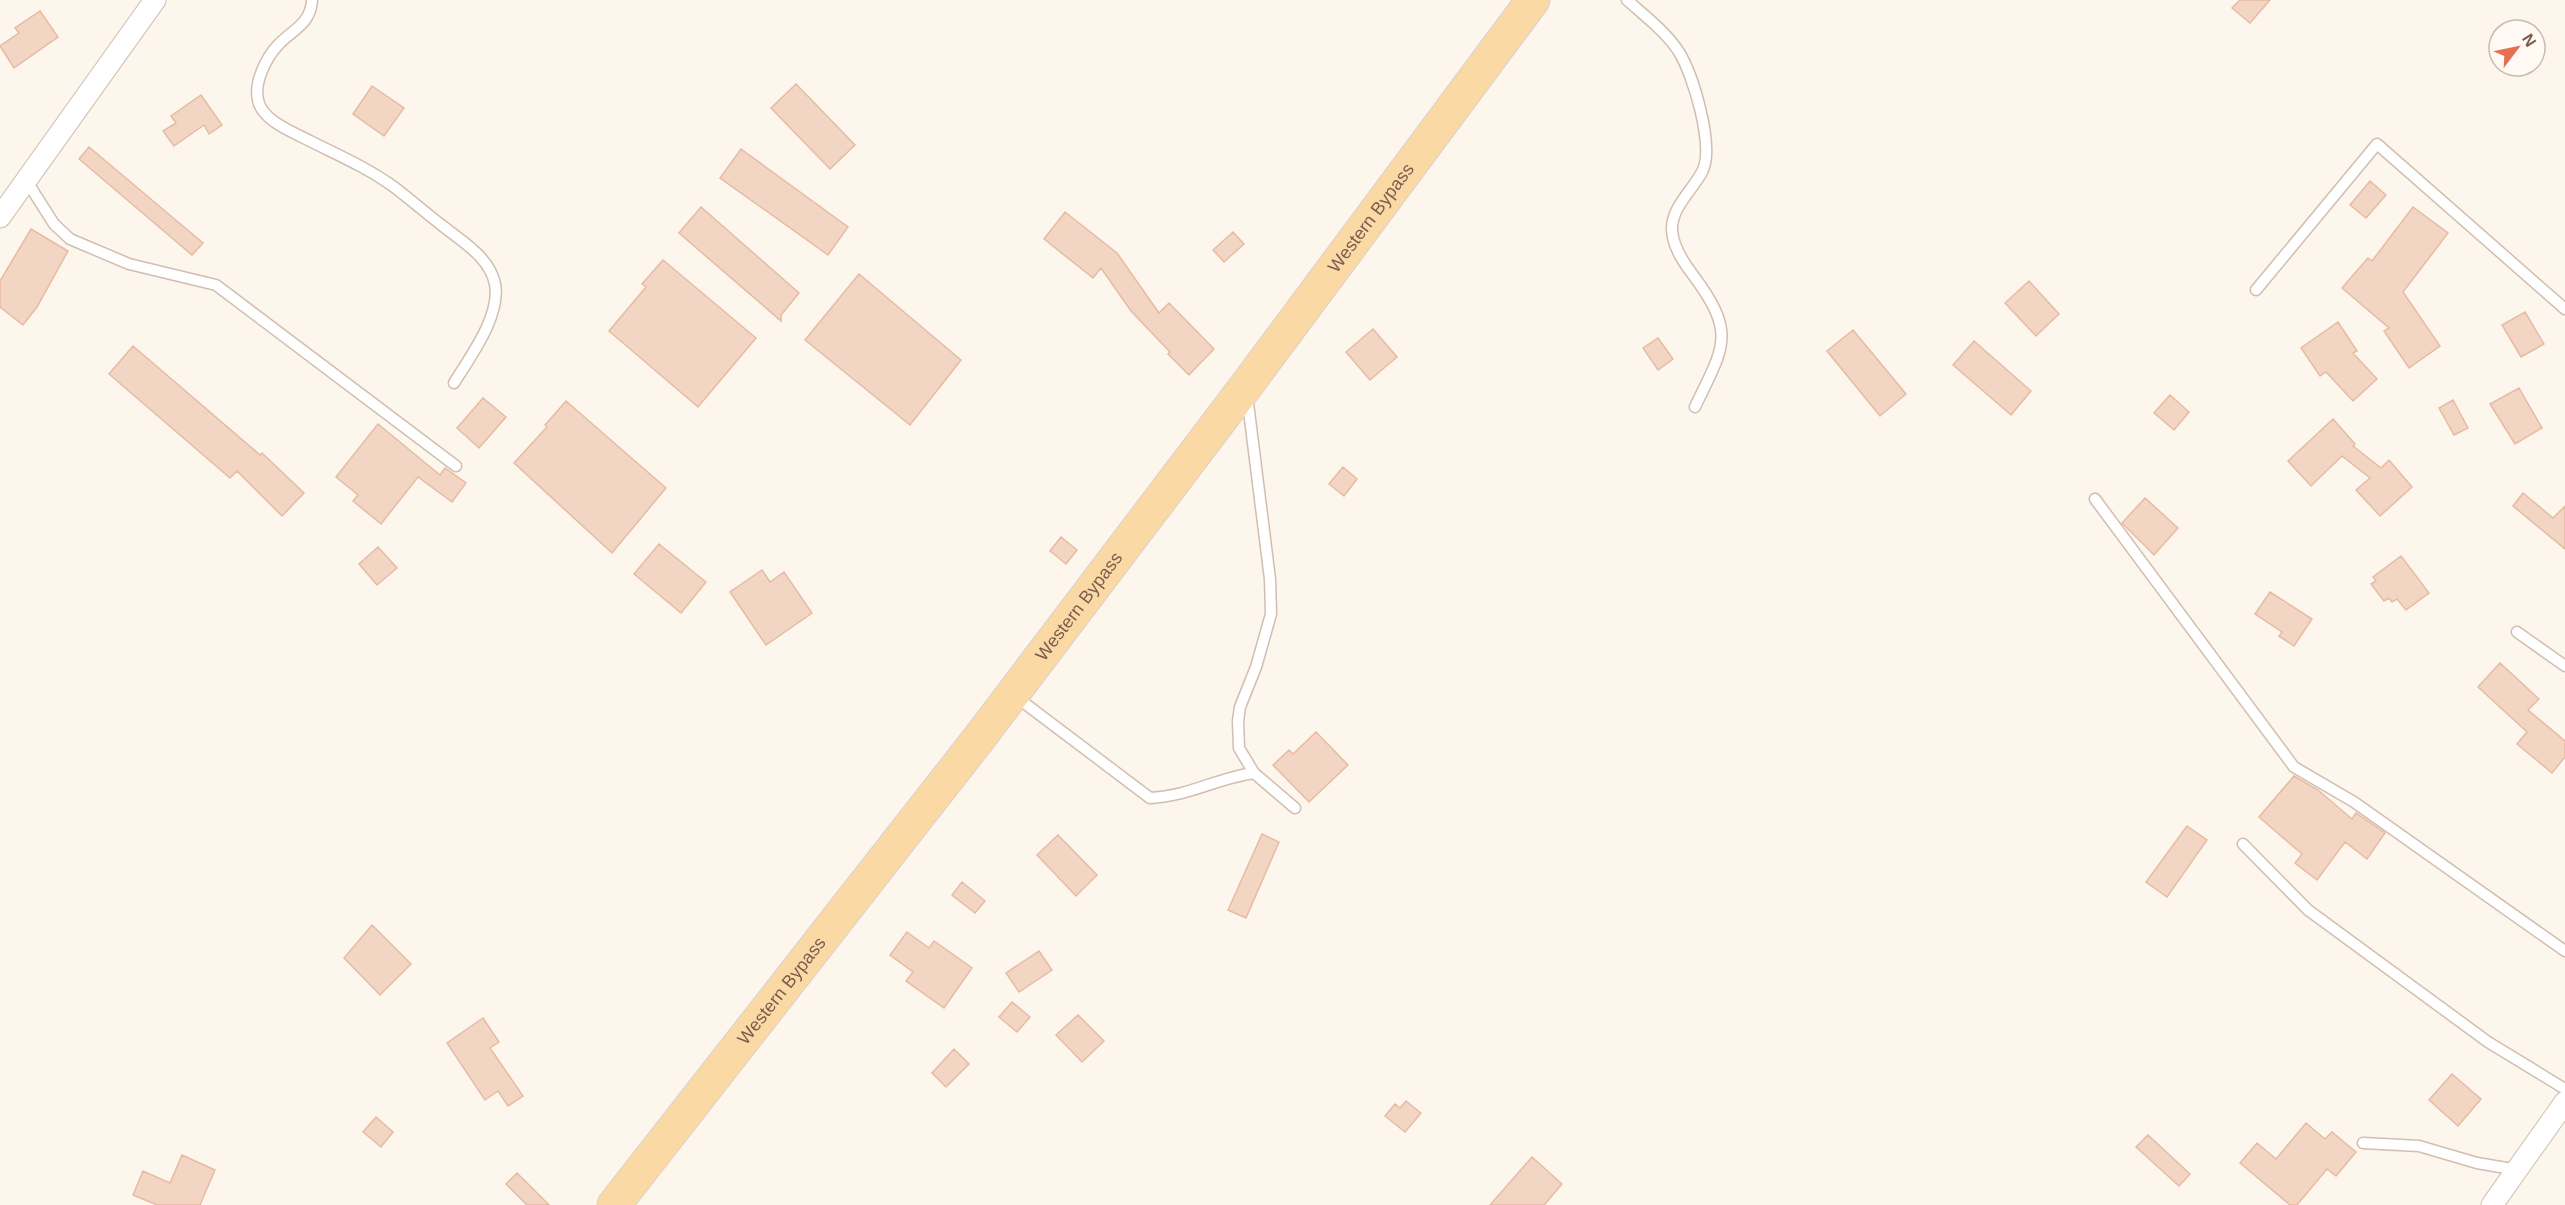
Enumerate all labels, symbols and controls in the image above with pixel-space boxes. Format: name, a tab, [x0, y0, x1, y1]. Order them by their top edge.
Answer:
north arrow	[2487, 18, 2547, 78]
text: N	[2519, 31, 2540, 50]
street label: Western Bypass	[1324, 159, 1418, 276]
street label: Western Bypass	[1032, 548, 1126, 665]
street label: Western Bypass	[733, 933, 830, 1048]

